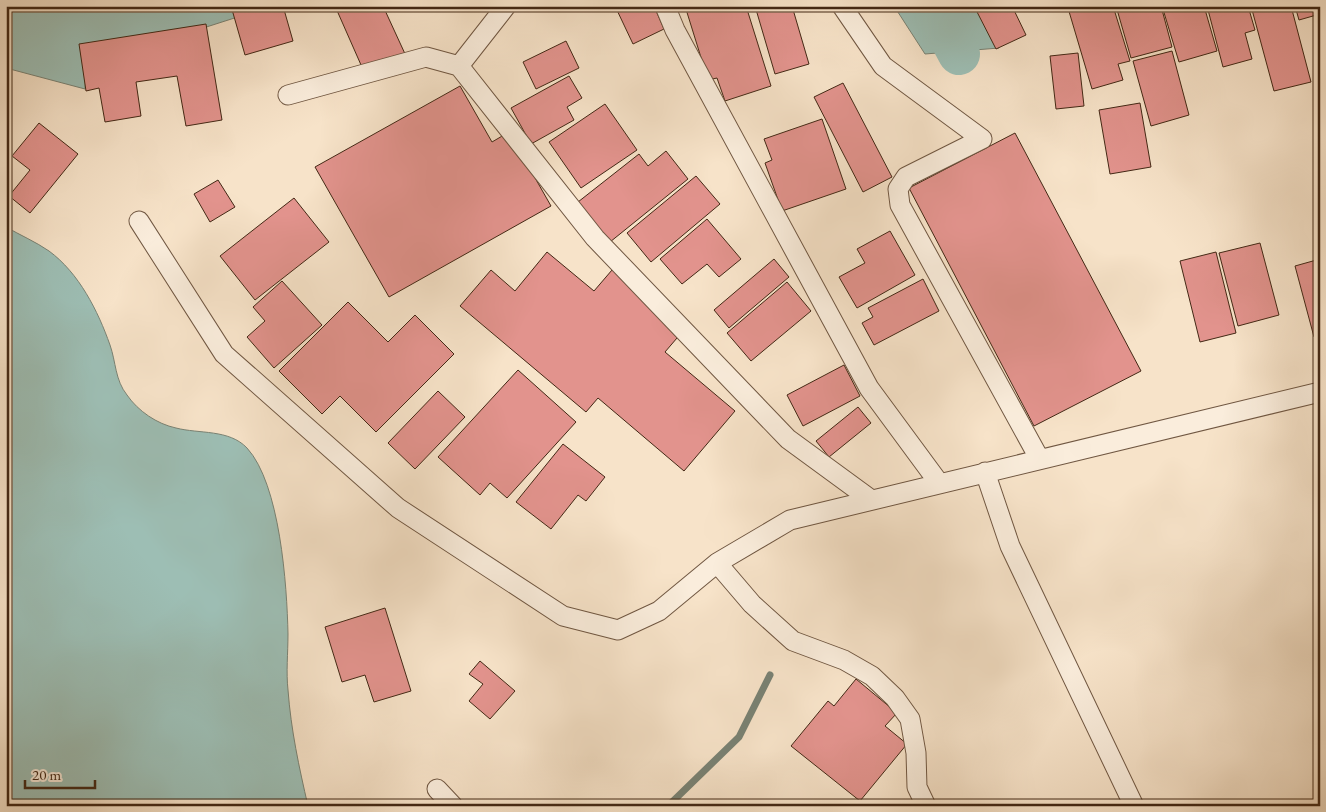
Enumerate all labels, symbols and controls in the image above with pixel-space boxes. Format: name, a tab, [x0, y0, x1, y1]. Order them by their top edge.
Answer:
scale bar	[25, 757, 95, 789]
text: 20 m	[32, 765, 61, 784]

